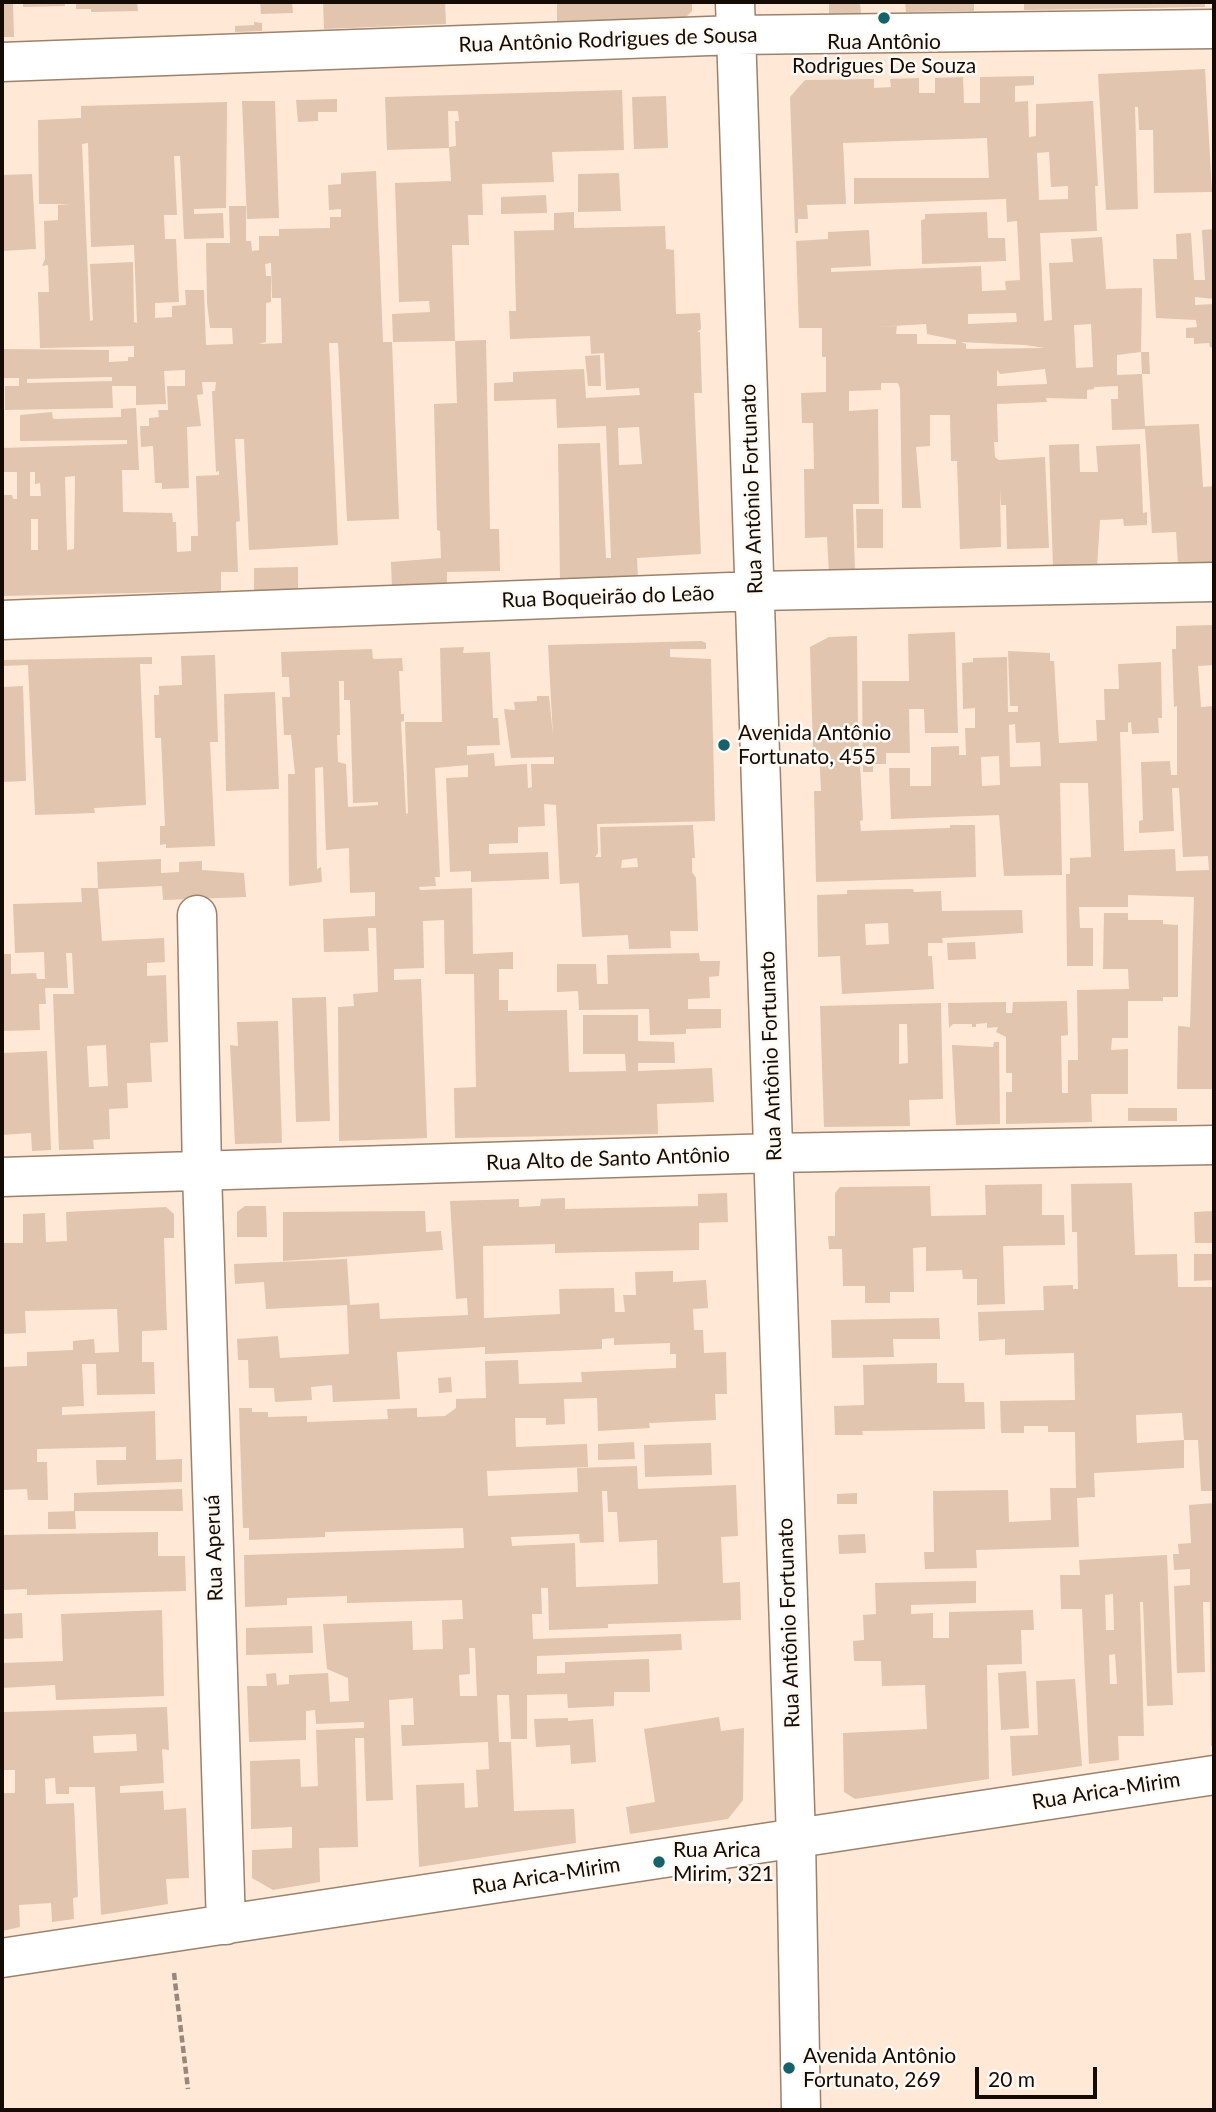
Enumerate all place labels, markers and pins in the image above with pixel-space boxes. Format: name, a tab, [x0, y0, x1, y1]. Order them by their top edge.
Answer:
marker: Rua Antônio Rodrigues De Souza	[876, 10, 892, 26]
place label: Rua Antônio Rodrigues De Souza	[792, 29, 976, 79]
place label: Avenida Antônio Fortunato, 455	[738, 720, 891, 770]
marker: Avenida Antônio Fortunato, 455	[716, 737, 732, 753]
place label: Rua Arica Mirim, 321	[673, 1837, 774, 1887]
marker: Rua Arica Mirim, 321	[651, 1854, 667, 1870]
place label: Avenida Antônio Fortunato, 269	[803, 2043, 956, 2093]
marker: Avenida Antônio Fortunato, 269	[781, 2060, 797, 2076]

